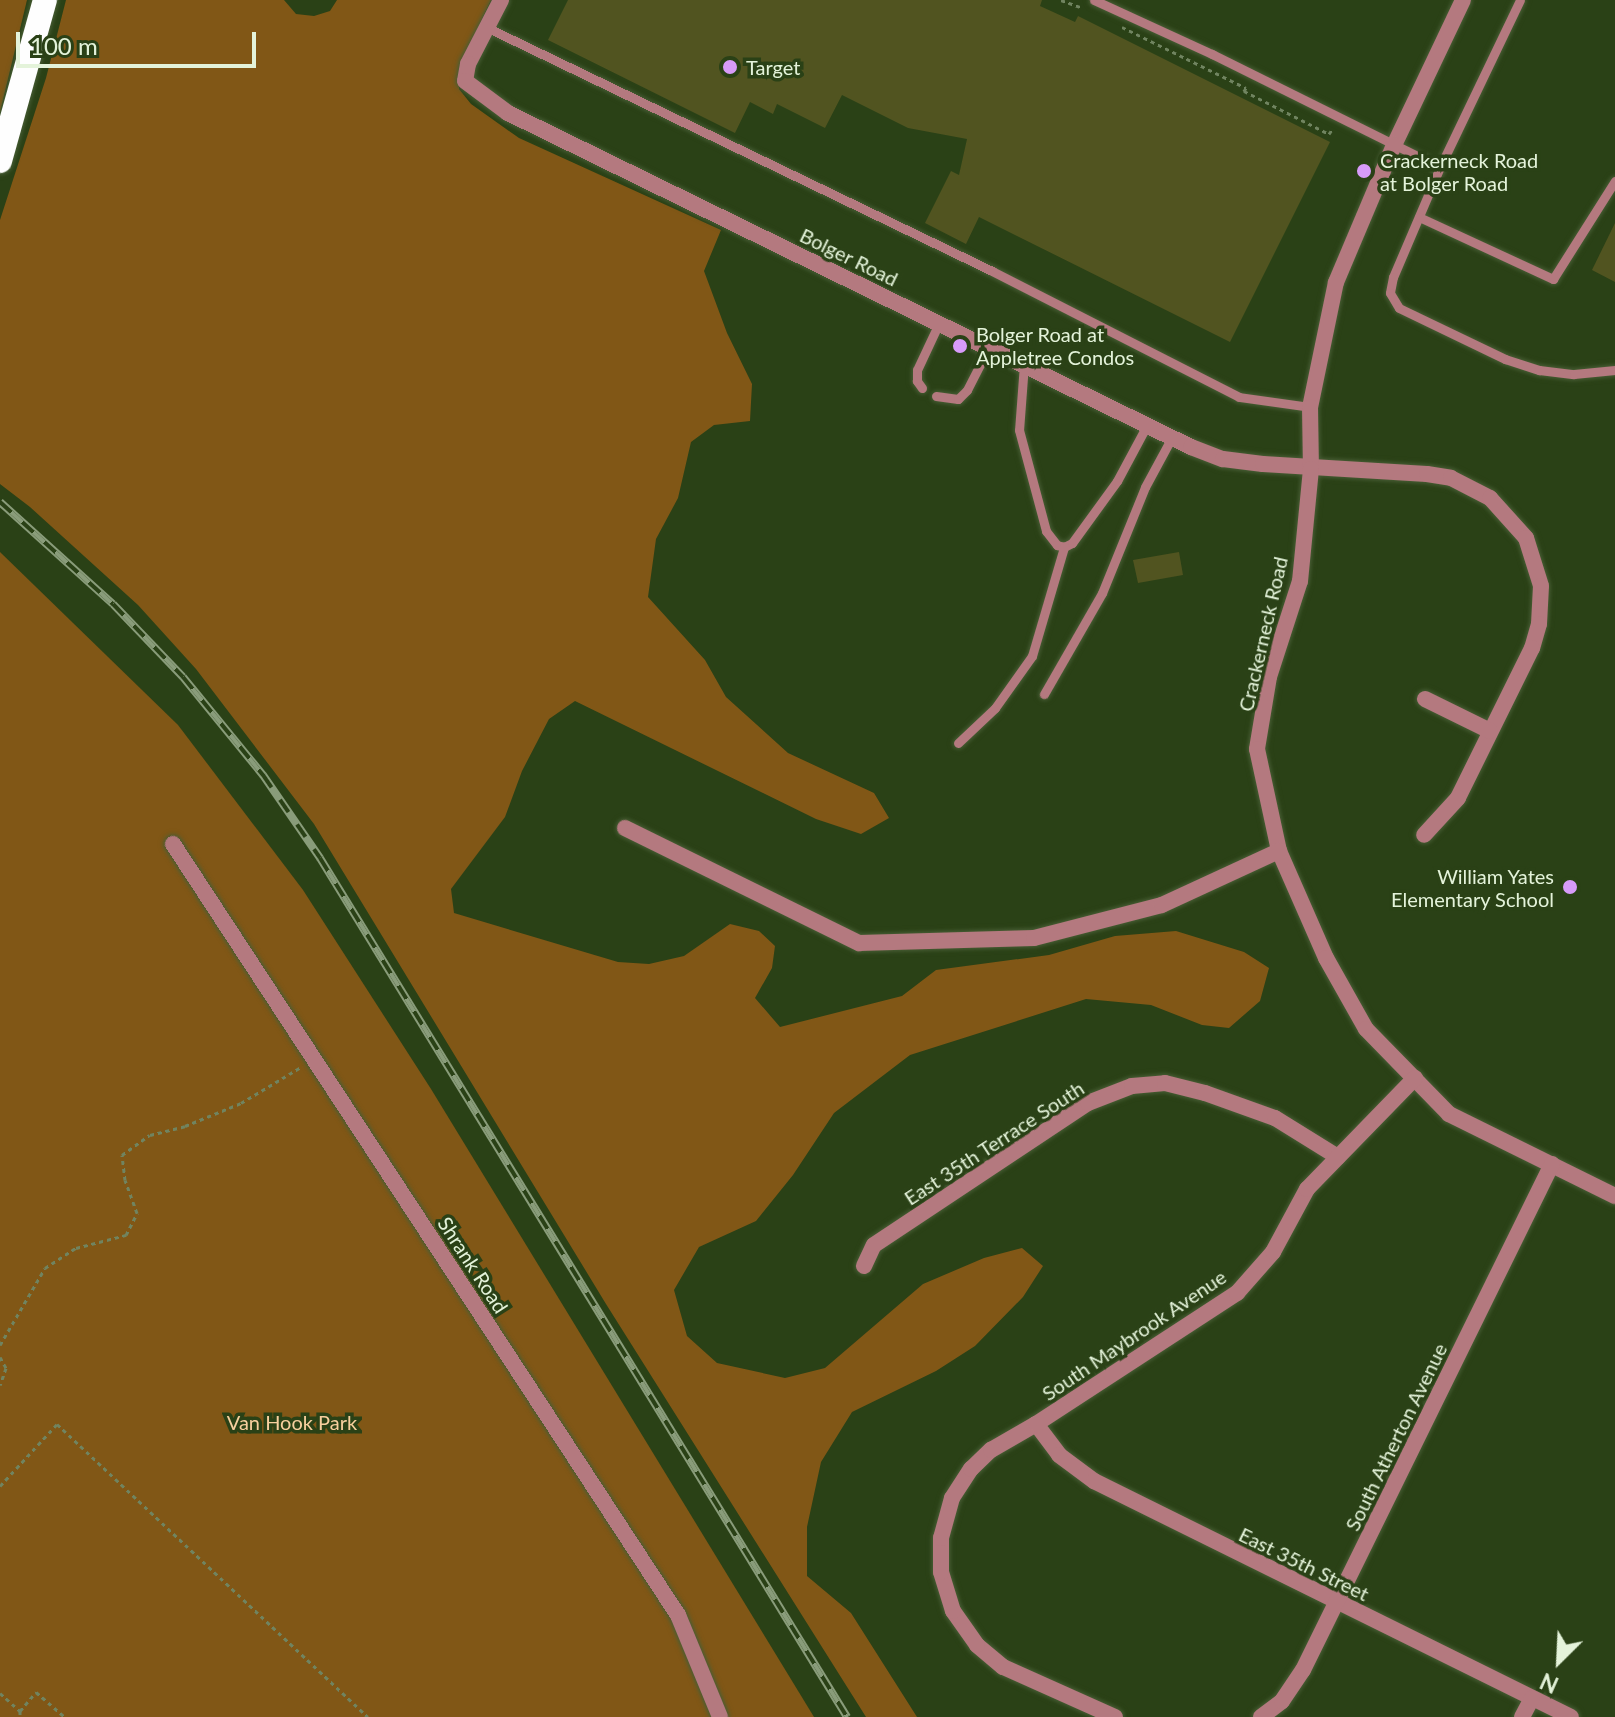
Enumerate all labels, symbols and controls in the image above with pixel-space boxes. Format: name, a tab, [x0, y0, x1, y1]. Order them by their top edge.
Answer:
scale bar	[20, 16, 260, 66]
text: 100 m	[30, 31, 98, 60]
place label: Target	[746, 55, 800, 79]
marker: Target	[721, 58, 739, 76]
place label: Crackerneck Road at Bolger Road	[1380, 148, 1538, 195]
marker: Crackerneck Road at Bolger Road	[1355, 162, 1373, 180]
street label: Bolger Road	[796, 223, 902, 291]
place label: Bolger Road at Appletree Condos	[976, 322, 1134, 369]
marker: Bolger Road at Appletree Condos	[951, 337, 969, 355]
street label: Crackerneck Road	[1234, 554, 1292, 714]
place label: William Yates Elementary School	[1391, 864, 1554, 911]
marker: William Yates Elementary School	[1561, 878, 1579, 896]
street label: East 35th Terrace South	[899, 1076, 1089, 1210]
street label: Shrank Road	[433, 1212, 513, 1318]
street label: South Maybrook Avenue	[1037, 1264, 1231, 1406]
street label: South Atherton Avenue	[1340, 1339, 1452, 1535]
park label: Van Hook Park	[227, 1410, 357, 1434]
street label: East 35th Street	[1235, 1522, 1373, 1606]
north arrow	[1519, 1621, 1599, 1701]
text: N	[1536, 1668, 1562, 1699]

